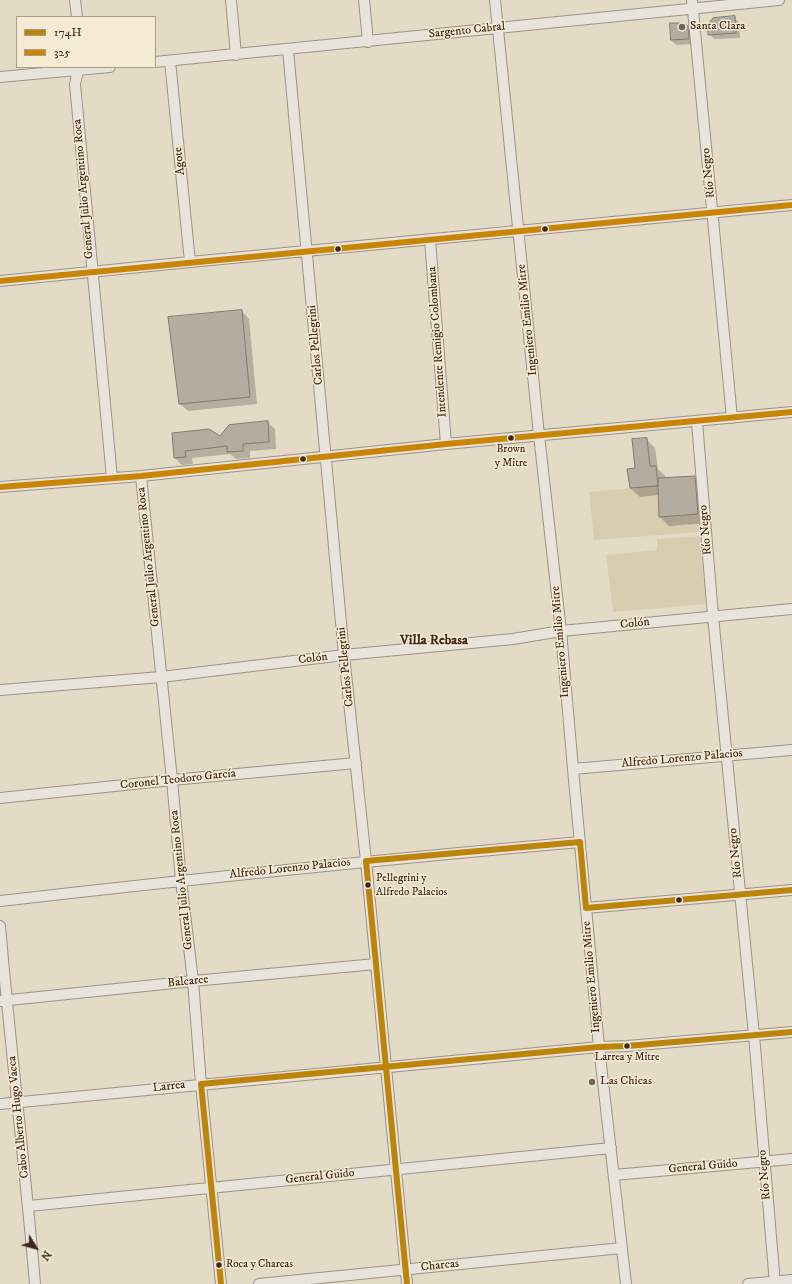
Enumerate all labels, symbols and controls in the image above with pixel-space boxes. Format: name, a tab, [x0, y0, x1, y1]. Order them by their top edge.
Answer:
legend	[16, 16, 156, 68]
street label: Sargento Cabral	[428, 20, 506, 42]
place label: Santa Clara	[690, 20, 745, 34]
marker: Santa Clara	[677, 22, 687, 32]
text: 174H	[54, 25, 82, 40]
text: 325	[54, 45, 70, 60]
street label: General Julio Argentino Roca	[71, 118, 97, 260]
street label: Agote	[171, 146, 189, 176]
street label: Río Negro	[699, 147, 719, 199]
unlabelled marker	[540, 224, 550, 234]
unlabelled marker	[333, 244, 343, 254]
street label: Ingeniero Emilio Mitre	[515, 263, 541, 377]
street label: Intendente Remigio Colombana	[426, 266, 450, 418]
street label: Carlos Pellegrini	[305, 304, 327, 386]
marker: Brown y Mitre	[506, 433, 516, 443]
place label: Brown y Mitre	[495, 443, 527, 469]
unlabelled marker	[298, 454, 308, 464]
street label: General Julio Argentino Roca	[134, 486, 164, 628]
street label: Río Negro	[697, 504, 715, 556]
street label: Ingeniero Emilio Mitre	[549, 585, 573, 699]
street label: Colón	[620, 615, 650, 633]
street label: Carlos Pellegrini	[335, 626, 357, 708]
district label: Villa Rebasa	[400, 633, 468, 649]
street label: Colón	[298, 650, 328, 668]
street label: Alfredo Lorenzo Palacios	[621, 747, 743, 771]
street label: Coronel Teodoro García	[120, 767, 236, 793]
street label: General Julio Argentino Roca	[167, 809, 197, 951]
street label: Río Negro	[726, 827, 746, 879]
street label: Alfredo Lorenzo Palacios	[229, 855, 351, 883]
place label: Pellegrini y Alfredo Palacios	[376, 872, 447, 898]
marker: Pellegrini y Alfredo Palacios	[363, 880, 373, 890]
unlabelled marker	[674, 895, 684, 905]
street label: Ingeniero Emilio Mitre	[580, 920, 604, 1034]
street label: Balcarce	[167, 973, 209, 991]
marker: Larrea y Mitre	[622, 1041, 632, 1051]
place label: Larrea y Mitre	[595, 1051, 659, 1065]
street label: Cabo Alberto Hugo Vacca	[5, 1055, 33, 1179]
place label: Las Chicas	[600, 1075, 652, 1089]
marker: Las Chicas	[587, 1077, 597, 1087]
street label: Larrea	[152, 1078, 186, 1096]
street label: Río Negro	[756, 1149, 774, 1201]
street label: General Guido	[668, 1157, 738, 1177]
street label: General Guido	[285, 1166, 355, 1188]
north arrow	[16, 1228, 56, 1268]
text: N	[37, 1247, 54, 1263]
street label: Charcas	[420, 1257, 460, 1275]
place label: Roca y Charcas	[226, 1258, 293, 1272]
marker: Roca y Charcas	[214, 1260, 224, 1270]

